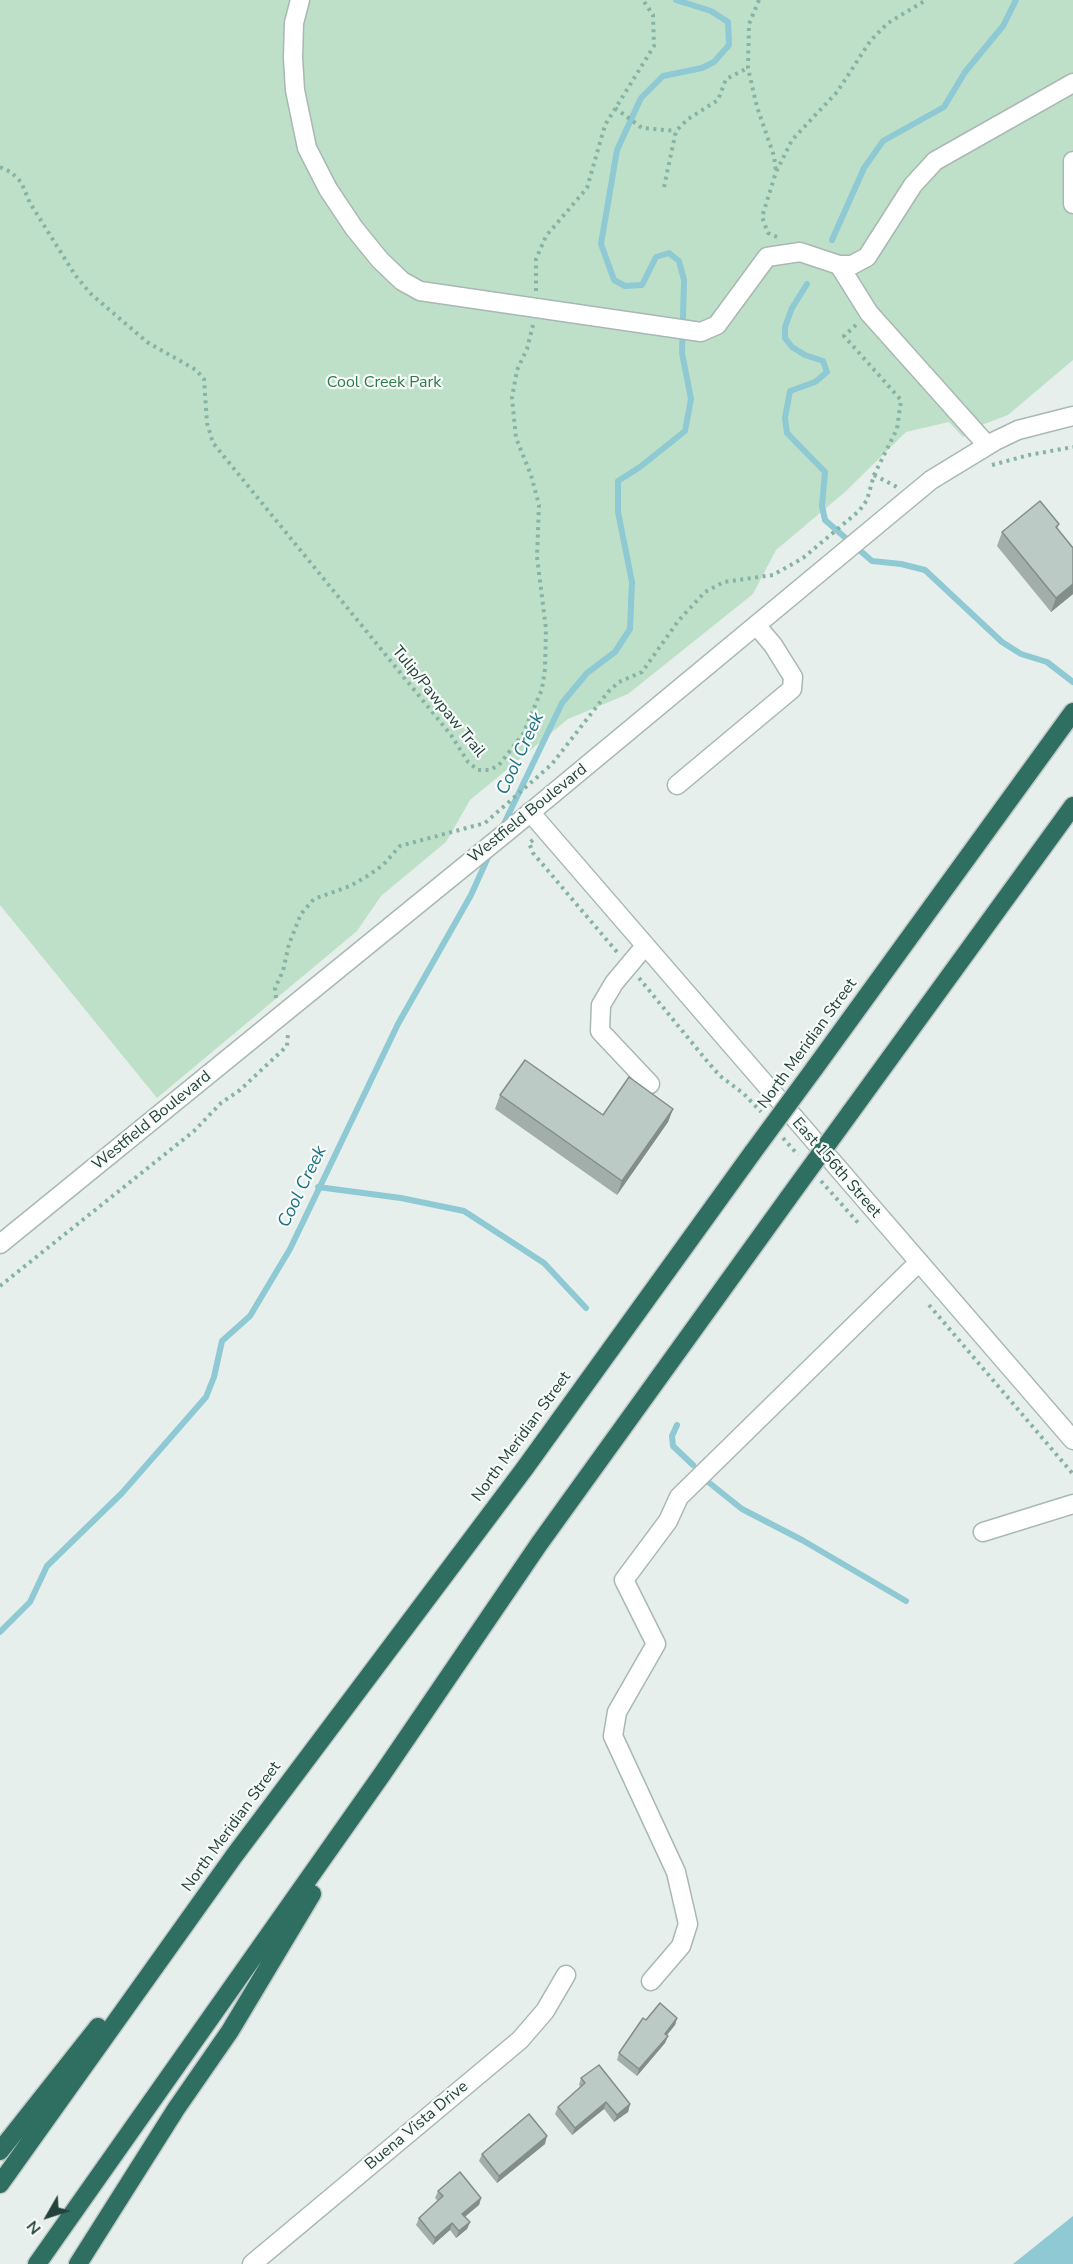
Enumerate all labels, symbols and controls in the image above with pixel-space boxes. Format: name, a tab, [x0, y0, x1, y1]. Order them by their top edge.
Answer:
park label: Cool Creek Park	[327, 373, 441, 393]
street label: Tulip/Pawpaw Trail	[387, 642, 489, 762]
water label: Cool Creek	[493, 710, 549, 798]
street label: Westfield Boulevard	[465, 760, 591, 868]
street label: North Meridian Street	[754, 975, 862, 1113]
street label: Westfield Boulevard	[89, 1067, 215, 1175]
street label: East 156th Street	[787, 1114, 885, 1222]
water label: Cool Creek	[274, 1143, 332, 1231]
street label: North Meridian Street	[468, 1368, 576, 1506]
street label: North Meridian Street	[178, 1758, 286, 1896]
street label: Buena Vista Drive	[362, 2077, 472, 2175]
north arrow	[18, 2186, 78, 2246]
text: N	[22, 2216, 46, 2239]

